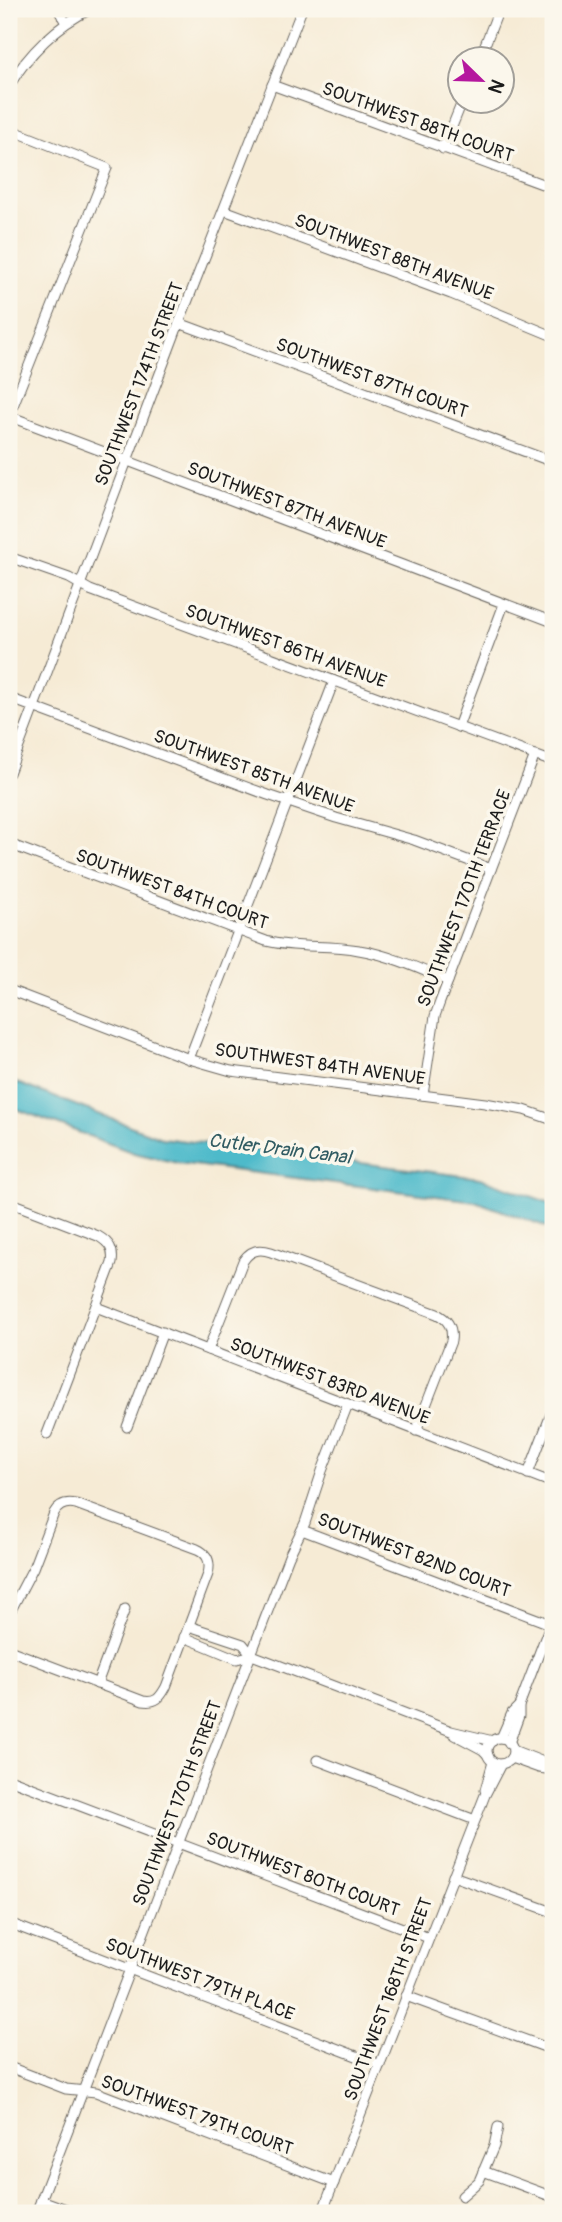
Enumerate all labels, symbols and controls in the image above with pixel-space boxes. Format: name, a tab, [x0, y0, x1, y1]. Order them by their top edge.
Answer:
north arrow	[447, 46, 516, 116]
text: N	[482, 76, 509, 97]
street label: SOUTHWEST 88TH COURT	[319, 77, 517, 168]
street label: SOUTHWEST 88TH AVENUE	[291, 209, 496, 306]
street label: SOUTHWEST 174TH STREET	[90, 279, 189, 489]
street label: SOUTHWEST 87TH COURT	[273, 333, 471, 424]
street label: SOUTHWEST 87TH AVENUE	[184, 457, 390, 554]
street label: SOUTHWEST 86TH AVENUE	[182, 599, 390, 694]
street label: SOUTHWEST 85TH AVENUE	[150, 724, 357, 818]
street label: SOUTHWEST 170TH TERRACE	[412, 786, 517, 1010]
street label: SOUTHWEST 84TH COURT	[72, 844, 271, 935]
street label: SOUTHWEST 84TH AVENUE	[213, 1038, 427, 1091]
water label: Cutler Drain Canal	[207, 1128, 355, 1170]
street label: SOUTHWEST 83RD AVENUE	[227, 1333, 433, 1430]
street label: SOUTHWEST 82ND COURT	[314, 1508, 514, 1603]
street label: SOUTHWEST 170TH STREET	[128, 1697, 227, 1909]
street label: SOUTHWEST 80TH COURT	[203, 1827, 403, 1922]
street label: SOUTHWEST 168TH STREET	[339, 1894, 438, 2104]
street label: SOUTHWEST 79TH PLACE	[102, 1933, 298, 2026]
street label: SOUTHWEST 79TH COURT	[98, 2070, 296, 2161]

